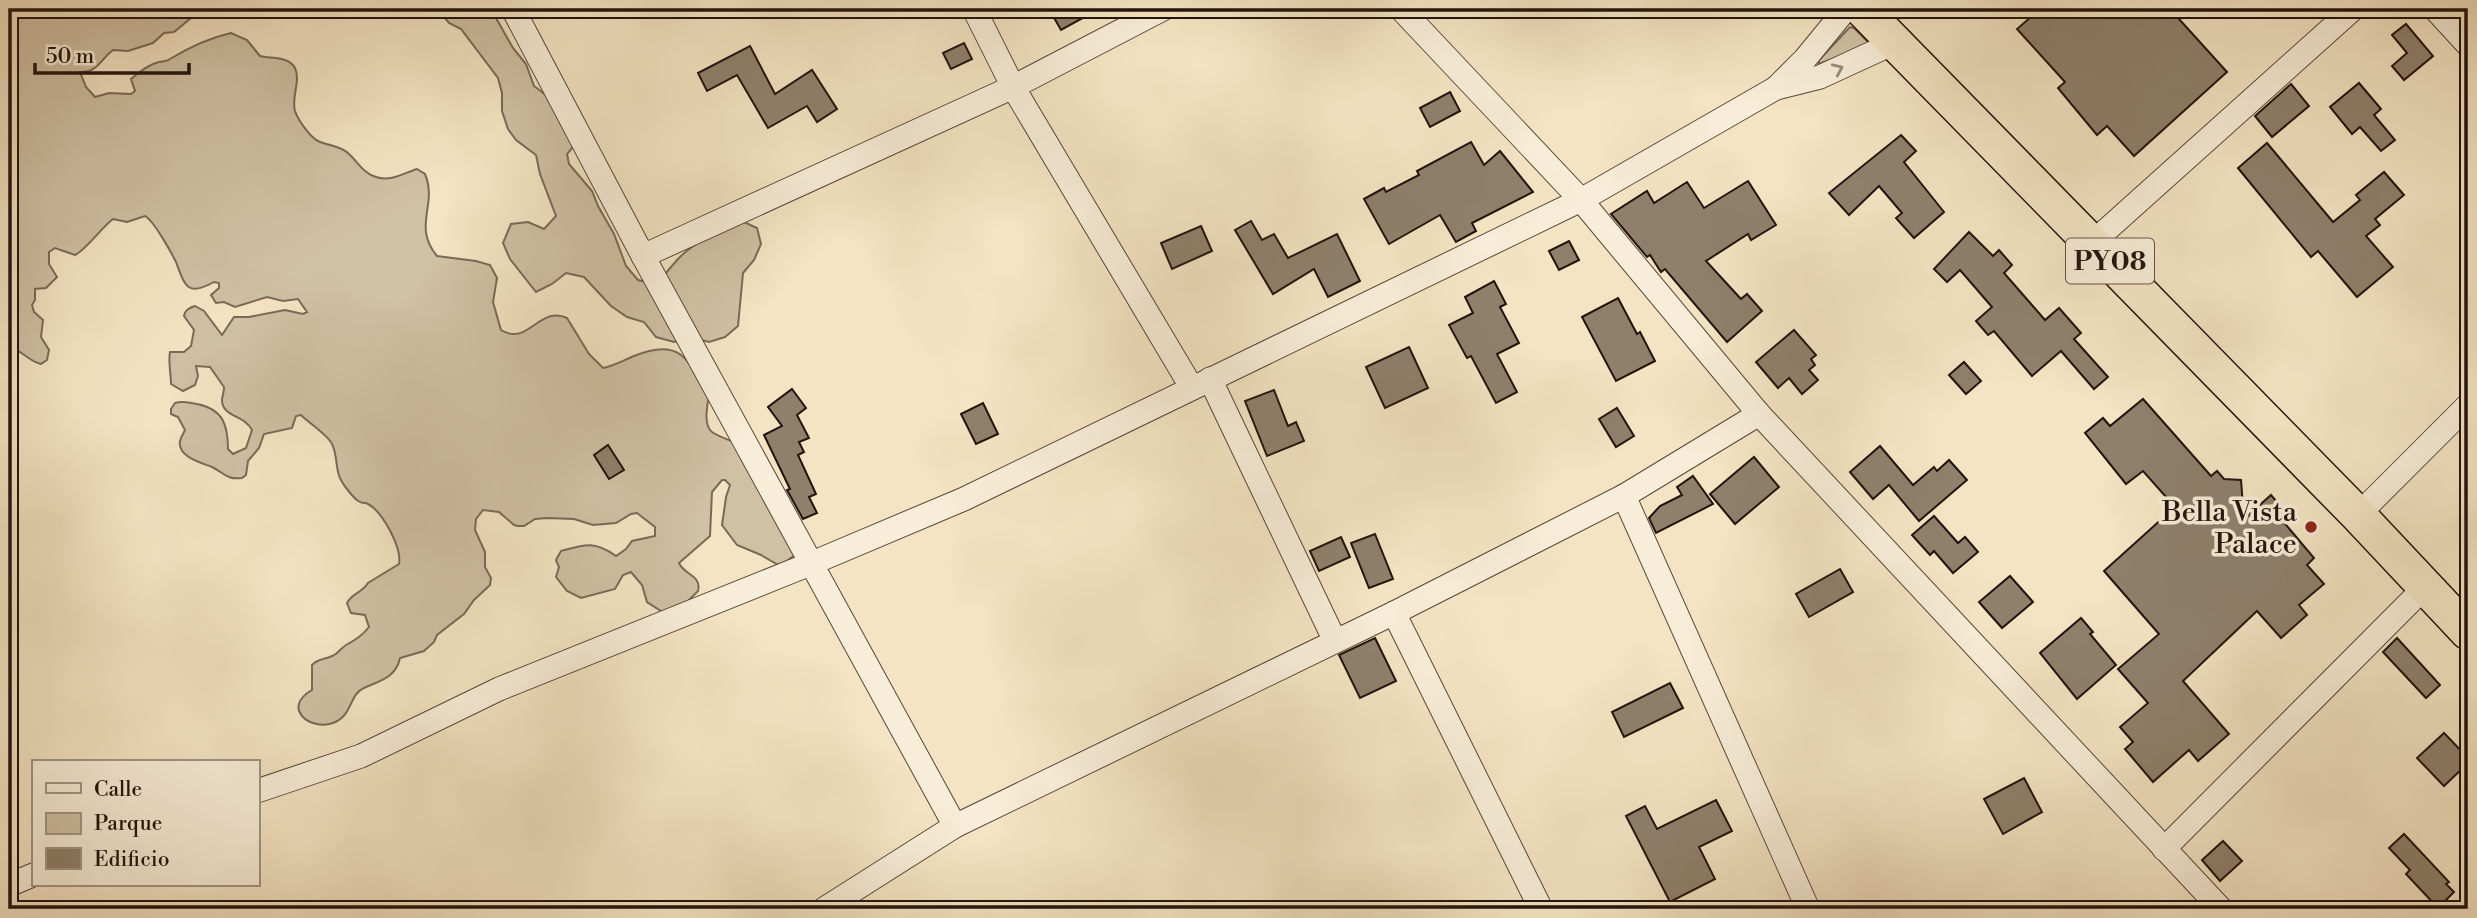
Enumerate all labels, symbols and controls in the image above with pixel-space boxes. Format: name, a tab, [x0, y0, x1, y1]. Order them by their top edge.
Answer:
scale bar	[35, 32, 189, 76]
text: 50 m	[46, 44, 94, 70]
one-way arrow	[1830, 63, 1843, 77]
road number: PY08	[2066, 238, 2154, 284]
place label: Bella Vista Palace	[2161, 495, 2298, 562]
marker: Bella Vista Palace	[2303, 519, 2319, 535]
legend	[32, 760, 259, 886]
text: Calle	[94, 777, 142, 803]
text: Parque	[94, 811, 162, 837]
text: Edificio	[94, 847, 170, 873]

